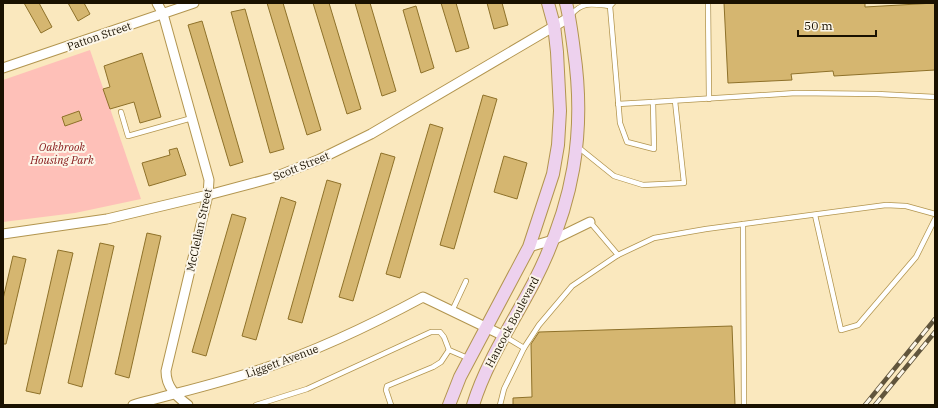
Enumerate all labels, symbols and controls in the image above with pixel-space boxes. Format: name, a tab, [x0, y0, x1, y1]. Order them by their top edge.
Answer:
scale bar	[798, 12, 876, 38]
street label: Patton Street	[65, 18, 133, 54]
text: 50 m	[804, 18, 833, 33]
park label: Oakbrook Housing Park	[29, 140, 94, 167]
street label: Scott Street	[271, 148, 331, 184]
street label: McClellan Street	[183, 187, 215, 273]
street label: Hancock Boulevard	[482, 274, 542, 370]
street label: Liggett Avenue	[244, 341, 321, 381]

